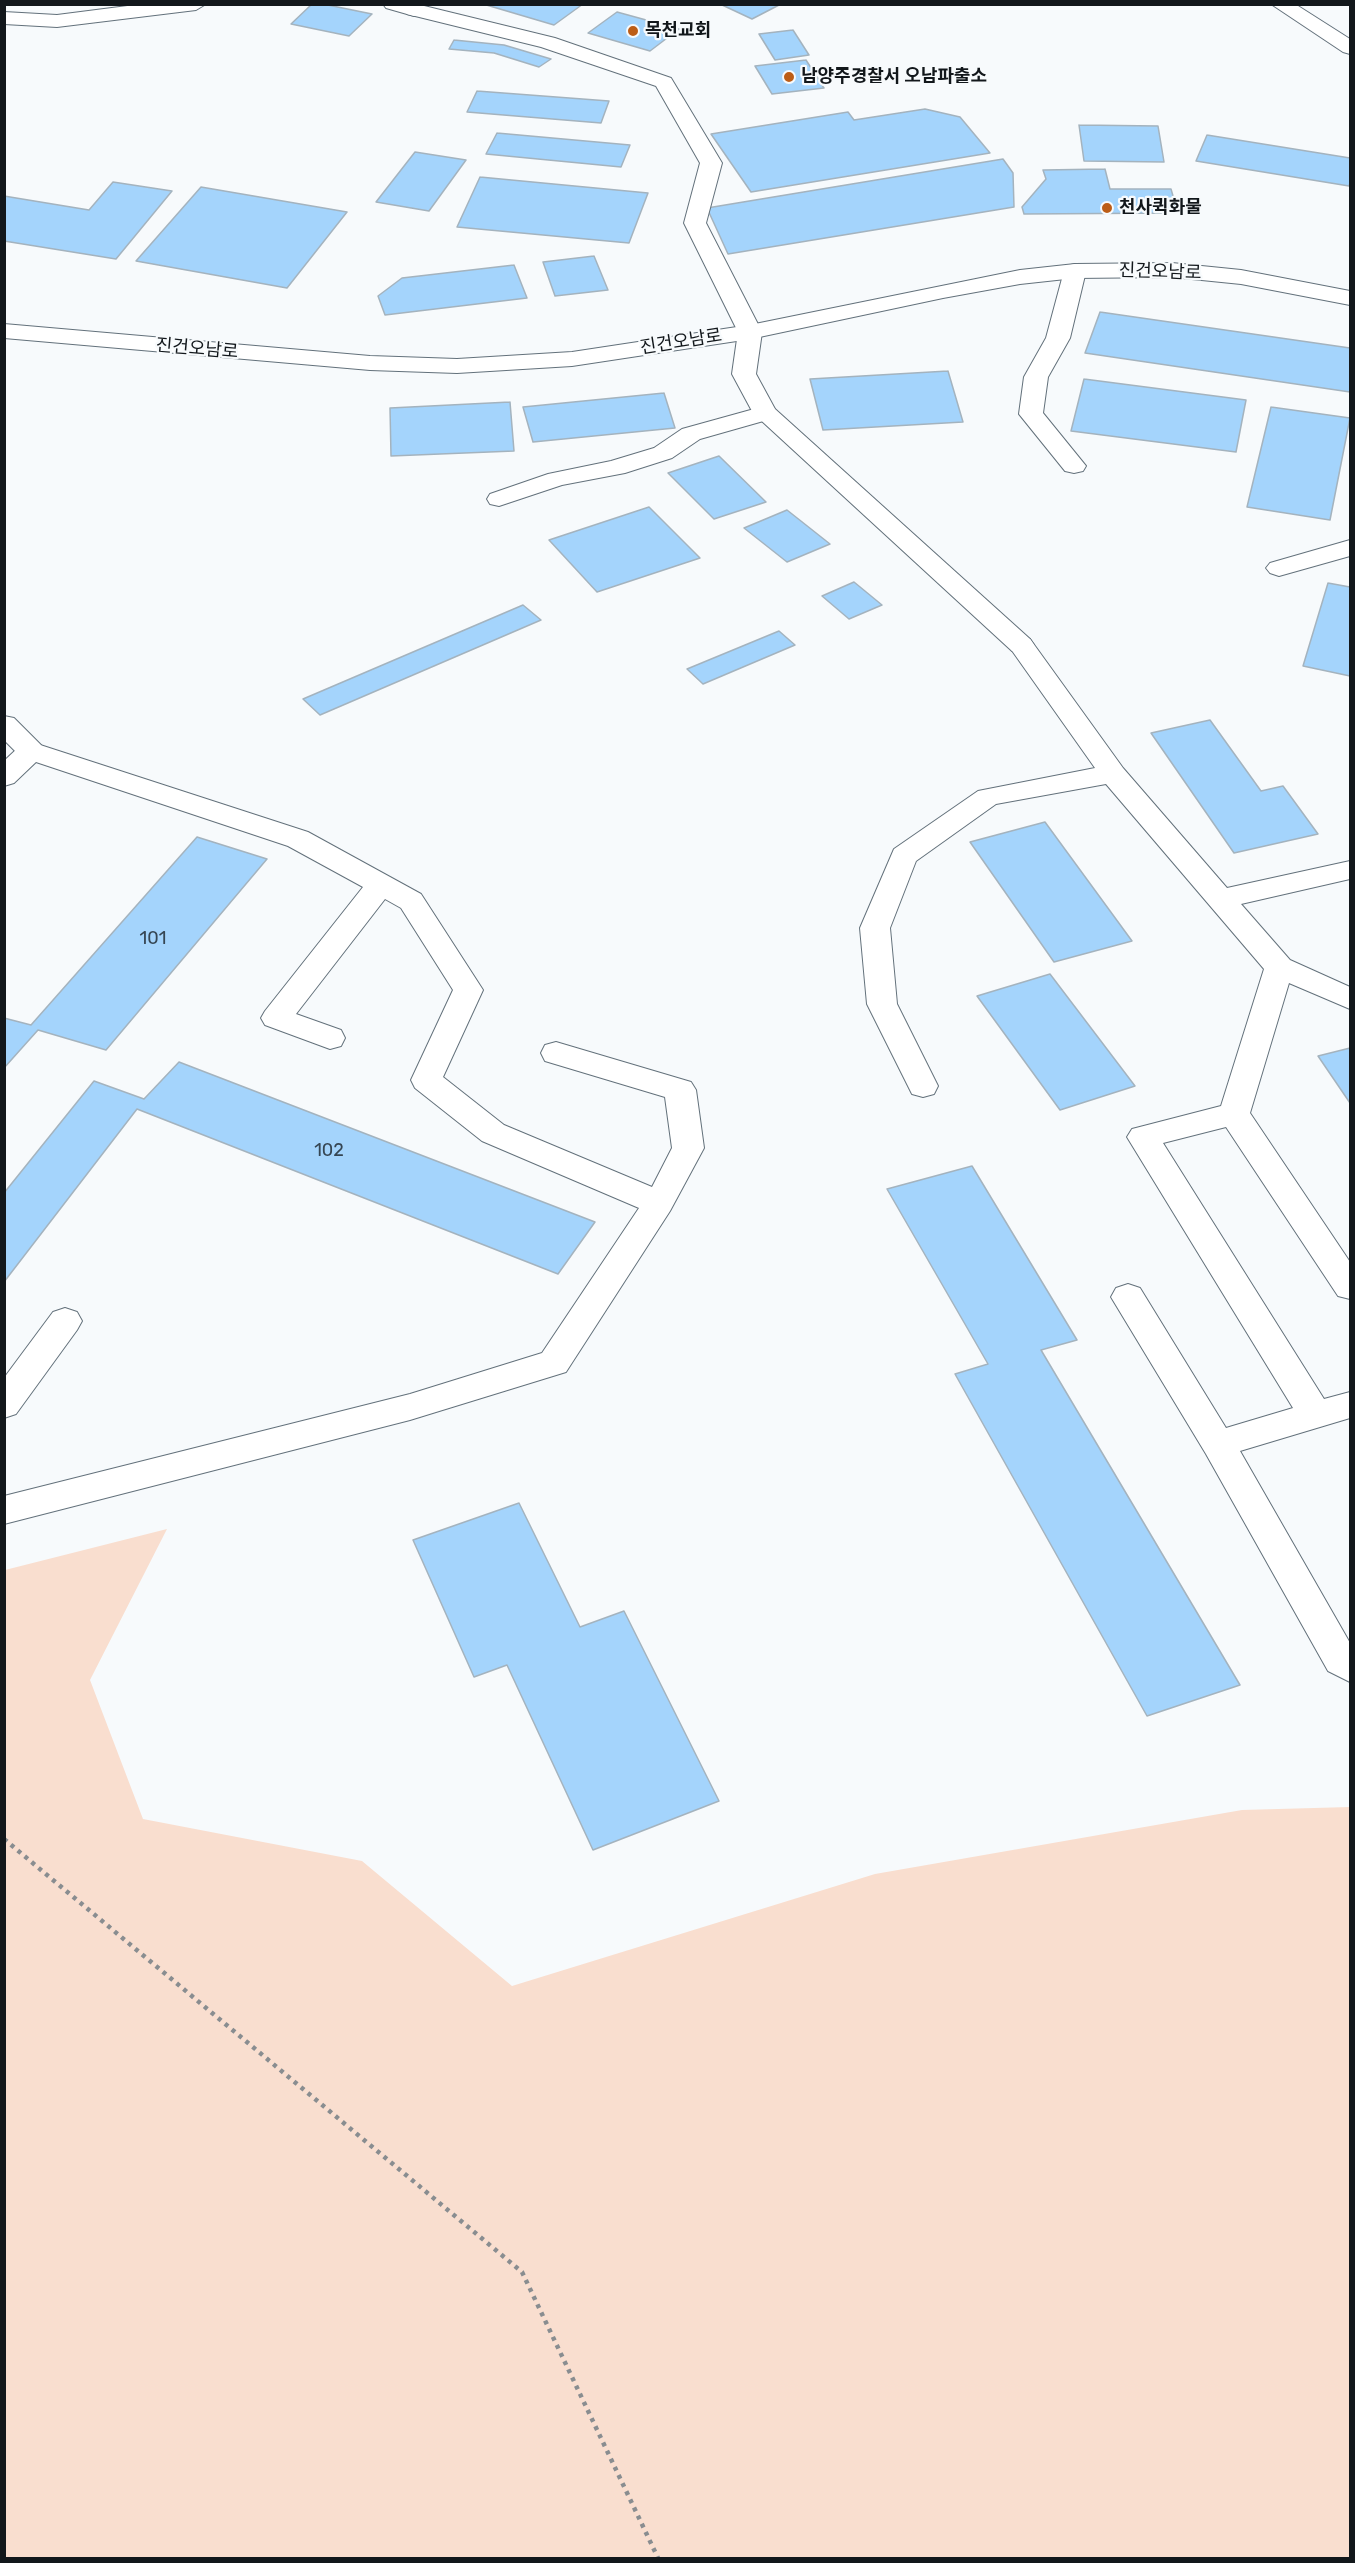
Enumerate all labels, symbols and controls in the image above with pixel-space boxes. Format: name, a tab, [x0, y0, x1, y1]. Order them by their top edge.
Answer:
place label: 목천교회	[645, 20, 711, 42]
marker: 목천교회	[626, 24, 640, 38]
place label: 남양주경찰서 오남파출소	[801, 66, 987, 88]
marker: 남양주경찰서 오남파출소	[782, 70, 796, 84]
place label: 천사퀵화물	[1119, 197, 1202, 219]
marker: 천사퀵화물	[1100, 201, 1114, 215]
street label: 진건오남로	[1118, 260, 1202, 284]
street label: 진건오남로	[638, 325, 724, 359]
street label: 진건오남로	[155, 335, 239, 363]
house number: 101	[140, 928, 166, 950]
house number: 102	[314, 1140, 344, 1162]

